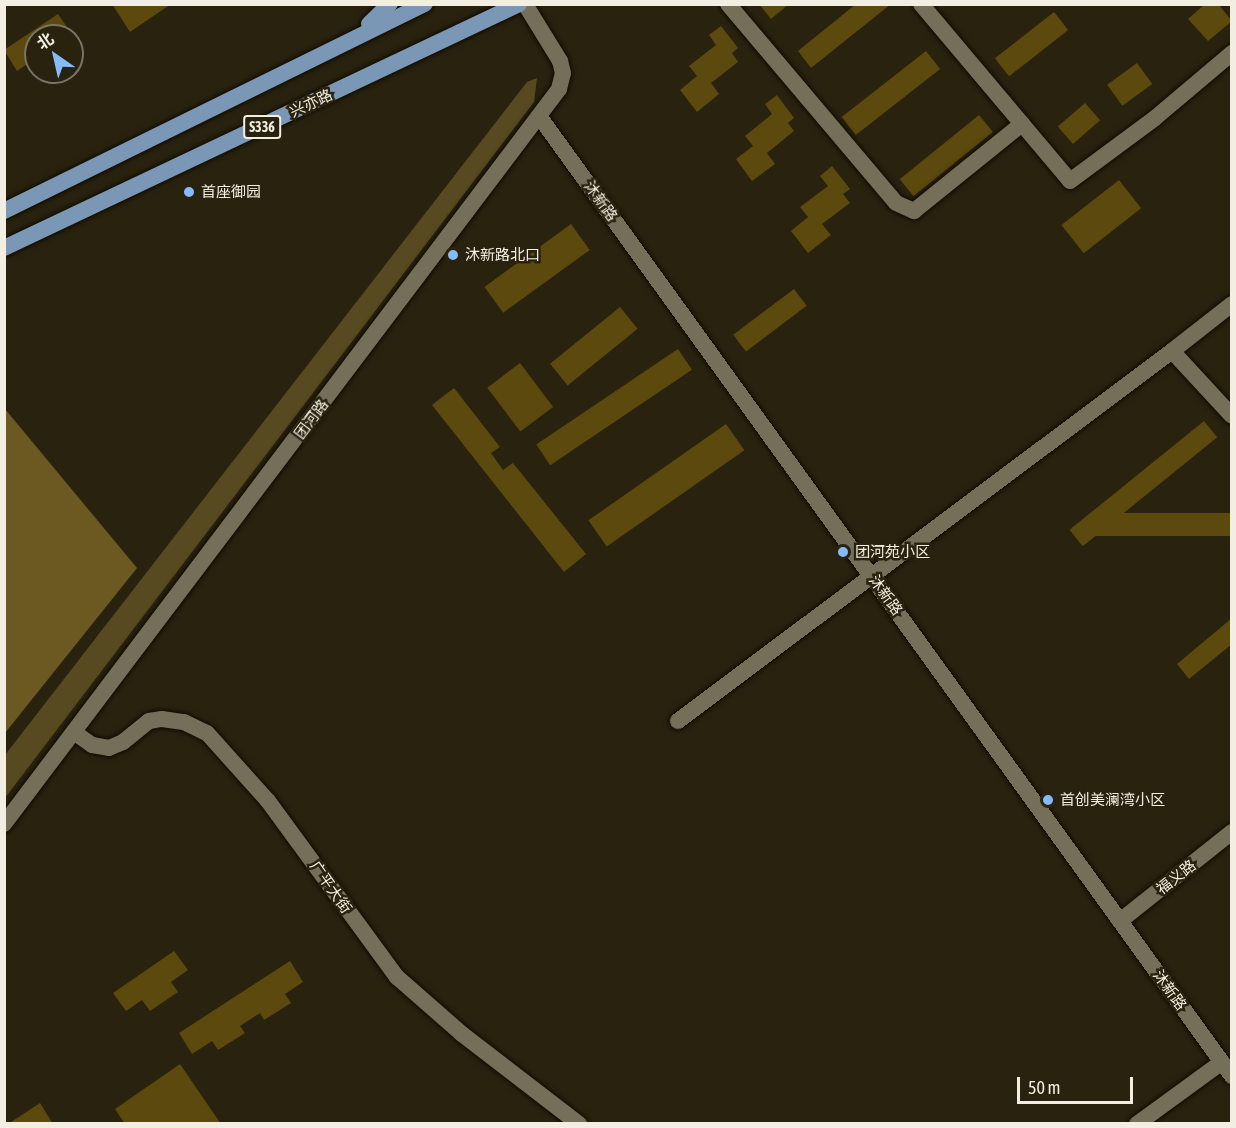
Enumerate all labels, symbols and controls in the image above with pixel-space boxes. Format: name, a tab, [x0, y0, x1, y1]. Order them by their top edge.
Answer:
north arrow	[24, 24, 84, 84]
text: 北	[33, 29, 57, 53]
street label: 兴亦路	[287, 85, 335, 121]
road number: S336	[242, 116, 282, 138]
street label: 沐新路	[580, 178, 622, 224]
place label: 首座御园	[201, 183, 261, 201]
marker: 首座御园	[182, 185, 196, 199]
place label: 沐新路北口	[465, 246, 540, 264]
marker: 沐新路北口	[446, 248, 460, 262]
street label: 团河路	[290, 396, 332, 442]
place label: 团河苑小区	[855, 543, 930, 561]
marker: 团河苑小区	[836, 545, 850, 559]
street label: 沐新路	[865, 572, 907, 618]
place label: 首创美澜湾小区	[1060, 791, 1165, 809]
marker: 首创美澜湾小区	[1041, 793, 1055, 807]
street label: 福义路	[1153, 856, 1199, 898]
street label: 广平大街	[306, 857, 356, 917]
street label: 沐新路	[1149, 967, 1191, 1013]
scale bar	[1020, 1065, 1136, 1103]
text: 50 m	[1028, 1077, 1060, 1098]

